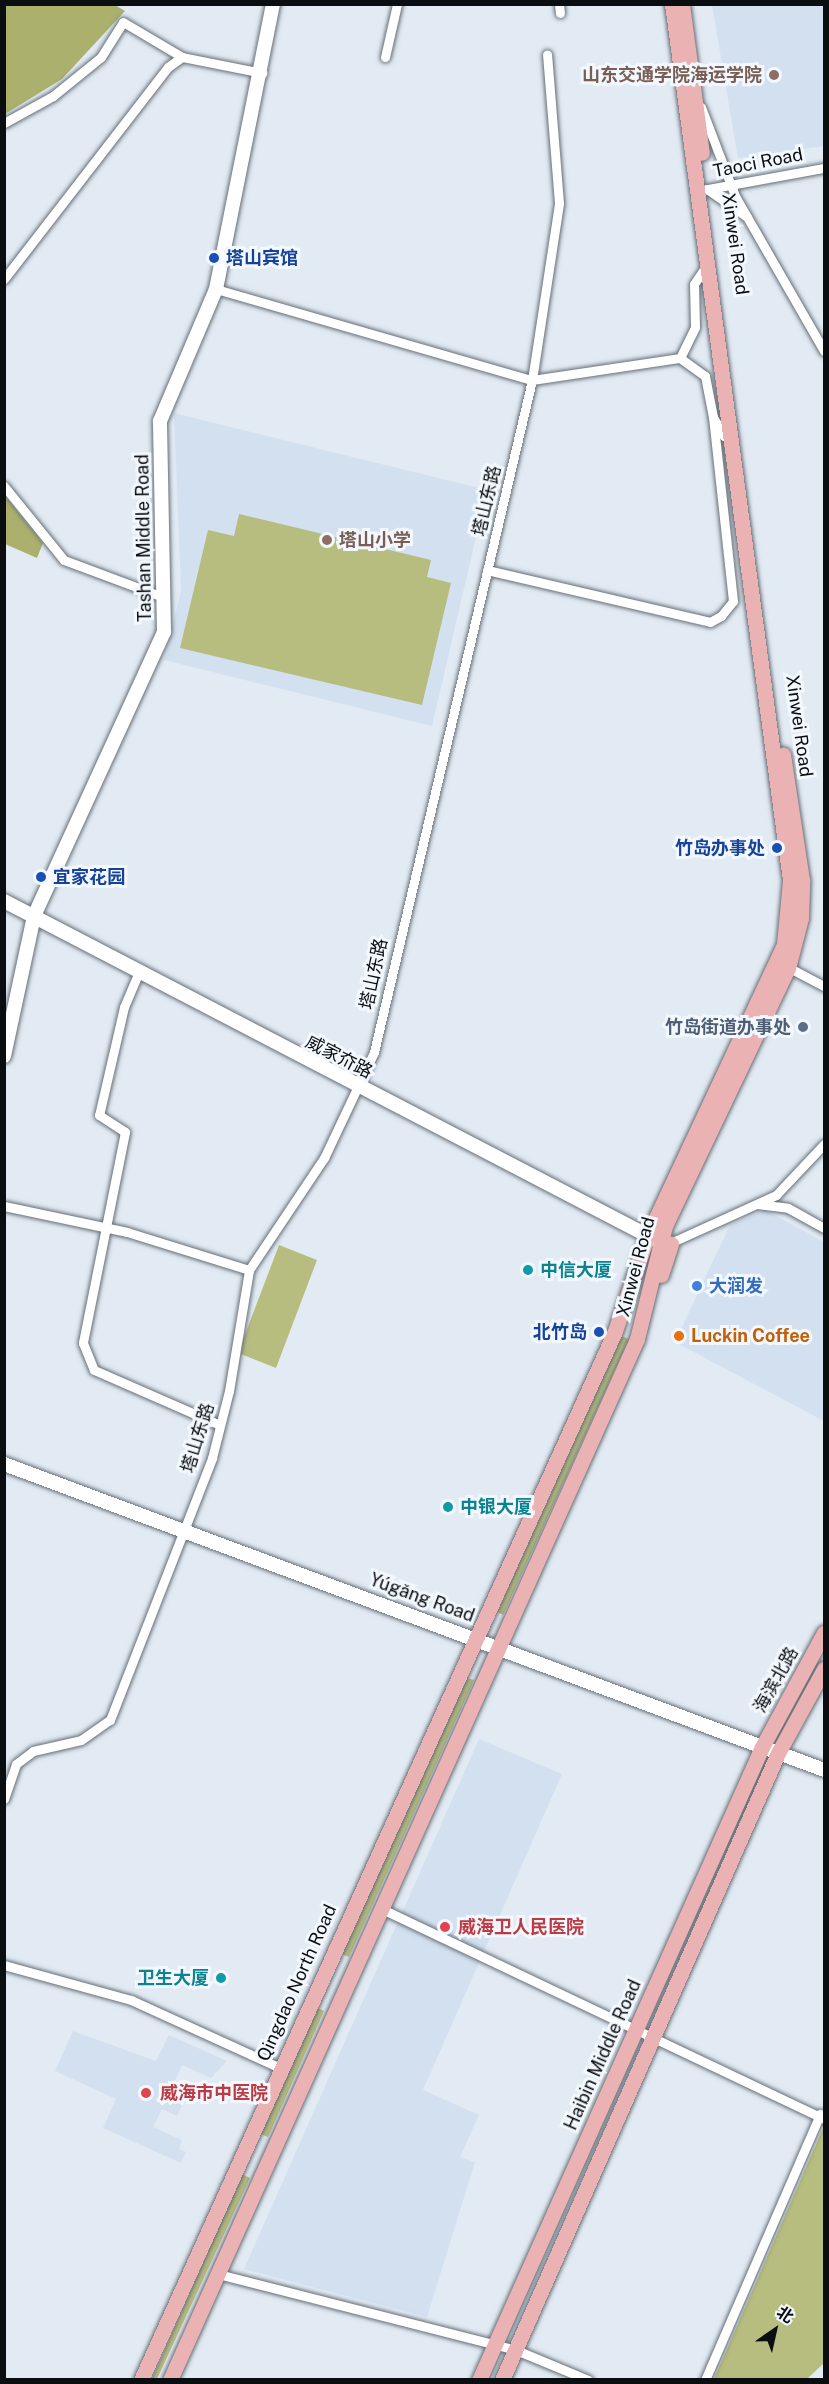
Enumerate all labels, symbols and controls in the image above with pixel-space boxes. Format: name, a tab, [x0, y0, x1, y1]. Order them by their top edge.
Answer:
place label: 山东交通学院海运学院	[582, 64, 762, 86]
marker: 山东交通学院海运学院	[767, 68, 781, 82]
street label: Taoci Road	[711, 144, 805, 182]
street label: Xinwei Road	[717, 192, 753, 296]
place label: 塔山宾馆	[226, 247, 298, 269]
marker: 塔山宾馆	[207, 251, 221, 265]
street label: Tashan Middle Road	[132, 454, 156, 622]
street label: 塔山东路	[468, 463, 506, 539]
place label: 塔山小学	[339, 529, 411, 551]
marker: 塔山小学	[320, 533, 334, 547]
street label: Xinwei Road	[781, 674, 817, 778]
place label: 竹岛办事处	[675, 837, 765, 859]
marker: 竹岛办事处	[770, 841, 784, 855]
place label: 宜家花园	[53, 866, 125, 888]
marker: 宜家花园	[34, 870, 48, 884]
street label: 塔山东路	[356, 937, 392, 1011]
place label: 竹岛街道办事处	[665, 1016, 791, 1038]
marker: 竹岛街道办事处	[796, 1020, 810, 1034]
street label: 威家夼路	[302, 1031, 376, 1083]
street label: Xinwei Road	[612, 1215, 660, 1319]
place label: 中信大厦	[540, 1259, 612, 1281]
marker: 中信大厦	[521, 1263, 535, 1277]
place label: 大润发	[709, 1275, 763, 1297]
marker: 大润发	[690, 1279, 704, 1293]
place label: 北竹岛	[533, 1321, 587, 1343]
marker: 北竹岛	[592, 1325, 606, 1339]
place label: Luckin Coffee	[691, 1325, 810, 1347]
marker: Luckin Coffee	[672, 1329, 686, 1343]
street label: 塔山东路	[177, 1400, 219, 1476]
place label: 中银大厦	[460, 1496, 532, 1518]
marker: 中银大厦	[441, 1500, 455, 1514]
street label: Yúgǎng Road	[367, 1569, 477, 1627]
street label: 海滨北路	[749, 1643, 803, 1717]
street label: Qingdao North Road	[253, 1901, 341, 2065]
place label: 威海卫人民医院	[458, 1916, 584, 1938]
marker: 威海卫人民医院	[436, 1918, 454, 1936]
place label: 卫生大厦	[137, 1967, 209, 1989]
marker: 卫生大厦	[214, 1971, 228, 1985]
street label: Haibin Middle Road	[560, 1976, 646, 2134]
place label: 威海市中医院	[160, 2082, 268, 2104]
marker: 威海市中医院	[137, 2084, 155, 2102]
north arrow	[745, 2300, 805, 2360]
text: 北	[773, 2302, 797, 2327]

